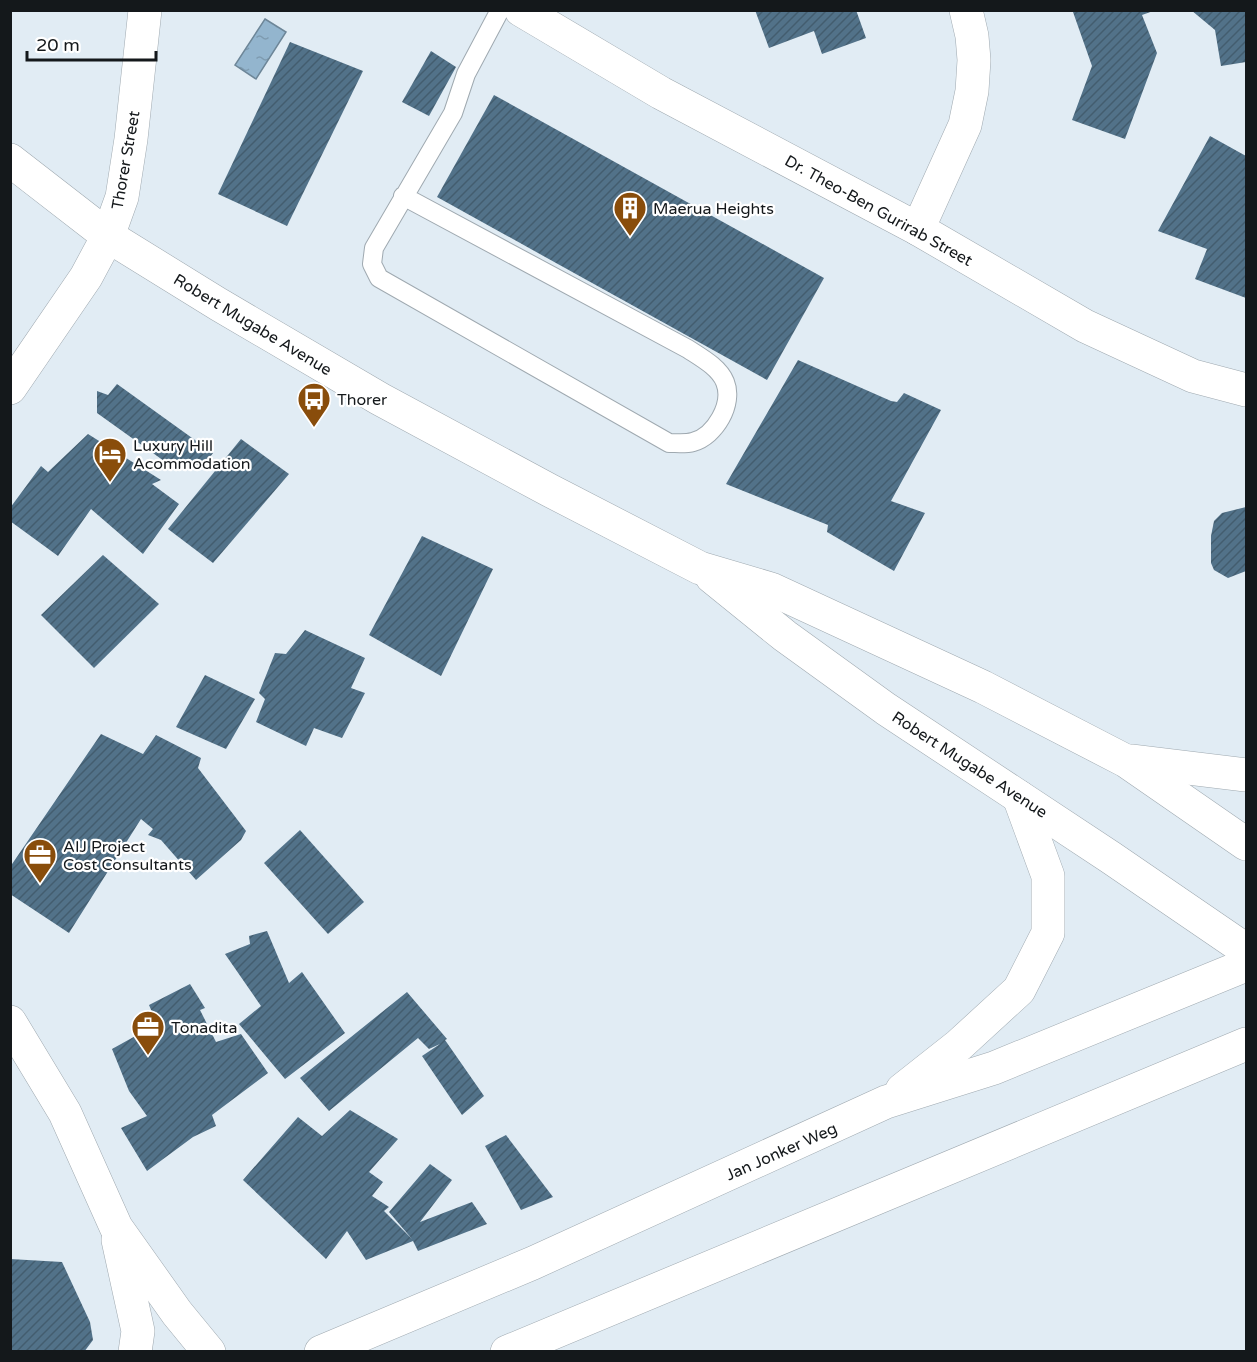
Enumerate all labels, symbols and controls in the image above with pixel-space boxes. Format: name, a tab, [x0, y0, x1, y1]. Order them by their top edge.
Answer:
scale bar	[27, 24, 156, 62]
text: 20 m	[36, 34, 80, 56]
street label: Thorer Street	[107, 109, 145, 211]
street label: Dr. Theo-Ben Gurirab Street	[781, 151, 976, 271]
building icon: Maerua Heights	[612, 190, 648, 237]
place label: Maerua Heights	[653, 199, 774, 219]
street label: Robert Mugabe Avenue	[170, 270, 335, 380]
bus stop icon: Thorer	[296, 381, 332, 428]
place label: Thorer	[337, 390, 388, 410]
hotel icon: Luxury Hill Acommodation	[92, 436, 128, 483]
place label: Luxury Hill Acommodation	[133, 436, 251, 474]
street label: Robert Mugabe Avenue	[888, 707, 1051, 823]
office icon: AIJ Project Cost Consultants	[22, 837, 58, 884]
place label: AIJ Project Cost Consultants	[63, 837, 192, 875]
office icon: Tonadita	[130, 1009, 166, 1056]
place label: Tonadita	[171, 1018, 237, 1038]
street label: Jan Jonker Weg	[723, 1118, 840, 1185]

